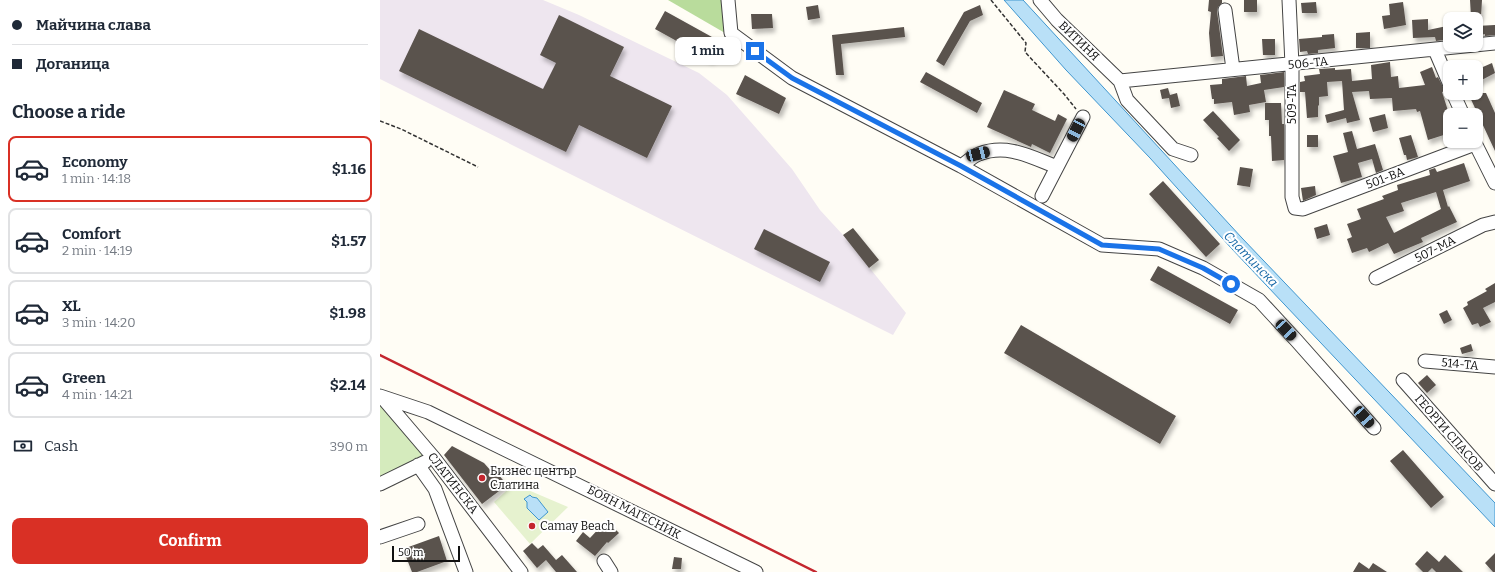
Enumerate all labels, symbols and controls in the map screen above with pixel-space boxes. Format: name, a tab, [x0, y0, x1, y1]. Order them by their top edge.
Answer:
map controls	[1443, 12, 1483, 148]
button: layers	[1443, 12, 1483, 52]
text: Майчина слава	[36, 16, 151, 34]
street label: ВИТИНЯ	[1056, 18, 1102, 64]
callout: 1 min	[675, 37, 741, 65]
route end	[746, 42, 764, 60]
text: 1 min	[692, 43, 724, 58]
street label: 506-ТА	[1287, 54, 1329, 72]
text: Доганица	[36, 55, 110, 73]
button: +	[1443, 60, 1483, 100]
street label: 509-ТА	[1285, 83, 1299, 124]
text: Choose a ride	[12, 101, 125, 123]
button: −	[1443, 108, 1483, 148]
car	[1065, 117, 1087, 143]
car	[965, 145, 991, 163]
icon: car	[14, 151, 50, 187]
text: Economy	[62, 153, 128, 171]
text: $1.16	[332, 160, 366, 178]
street label: 501-ВА	[1364, 164, 1407, 192]
text: 1 min · 14:18	[62, 171, 131, 186]
icon: car	[14, 223, 50, 259]
text: Comfort	[62, 225, 121, 243]
water label: Слатинска	[1221, 228, 1281, 290]
text: $1.57	[331, 232, 366, 250]
street label: 507-МА	[1412, 233, 1458, 265]
text: 2 min · 14:19	[62, 243, 133, 258]
route start	[1222, 275, 1240, 293]
icon: car	[14, 295, 50, 331]
text: XL	[62, 297, 81, 315]
text: $1.98	[329, 304, 366, 322]
text: 3 min · 14:20	[62, 315, 135, 330]
car	[1273, 317, 1299, 343]
street label: 514-ТА	[1441, 355, 1480, 373]
icon: car	[14, 367, 50, 403]
text: Green	[62, 369, 106, 387]
text: $2.14	[330, 376, 366, 394]
text: 4 min · 14:21	[62, 387, 133, 402]
street label: ГЕОРГИ СПАСОВ	[1412, 392, 1486, 474]
car	[1352, 404, 1376, 430]
icon: cash	[12, 435, 34, 457]
text: Cash	[44, 437, 78, 455]
text: 390 m	[330, 439, 368, 454]
street label: СЛАТИНСКА	[425, 450, 482, 517]
place label: Бизнес център Слатина	[490, 464, 576, 492]
marker: Бизнес център Слатина	[477, 473, 487, 483]
street label: БОЯН МАГЕСНИК	[585, 482, 684, 542]
button: Confirm	[12, 518, 368, 564]
place label: Camay Beach	[540, 519, 615, 533]
marker: Camay Beach	[527, 521, 537, 531]
scale bar	[392, 544, 460, 563]
text: 50 m	[398, 546, 424, 559]

